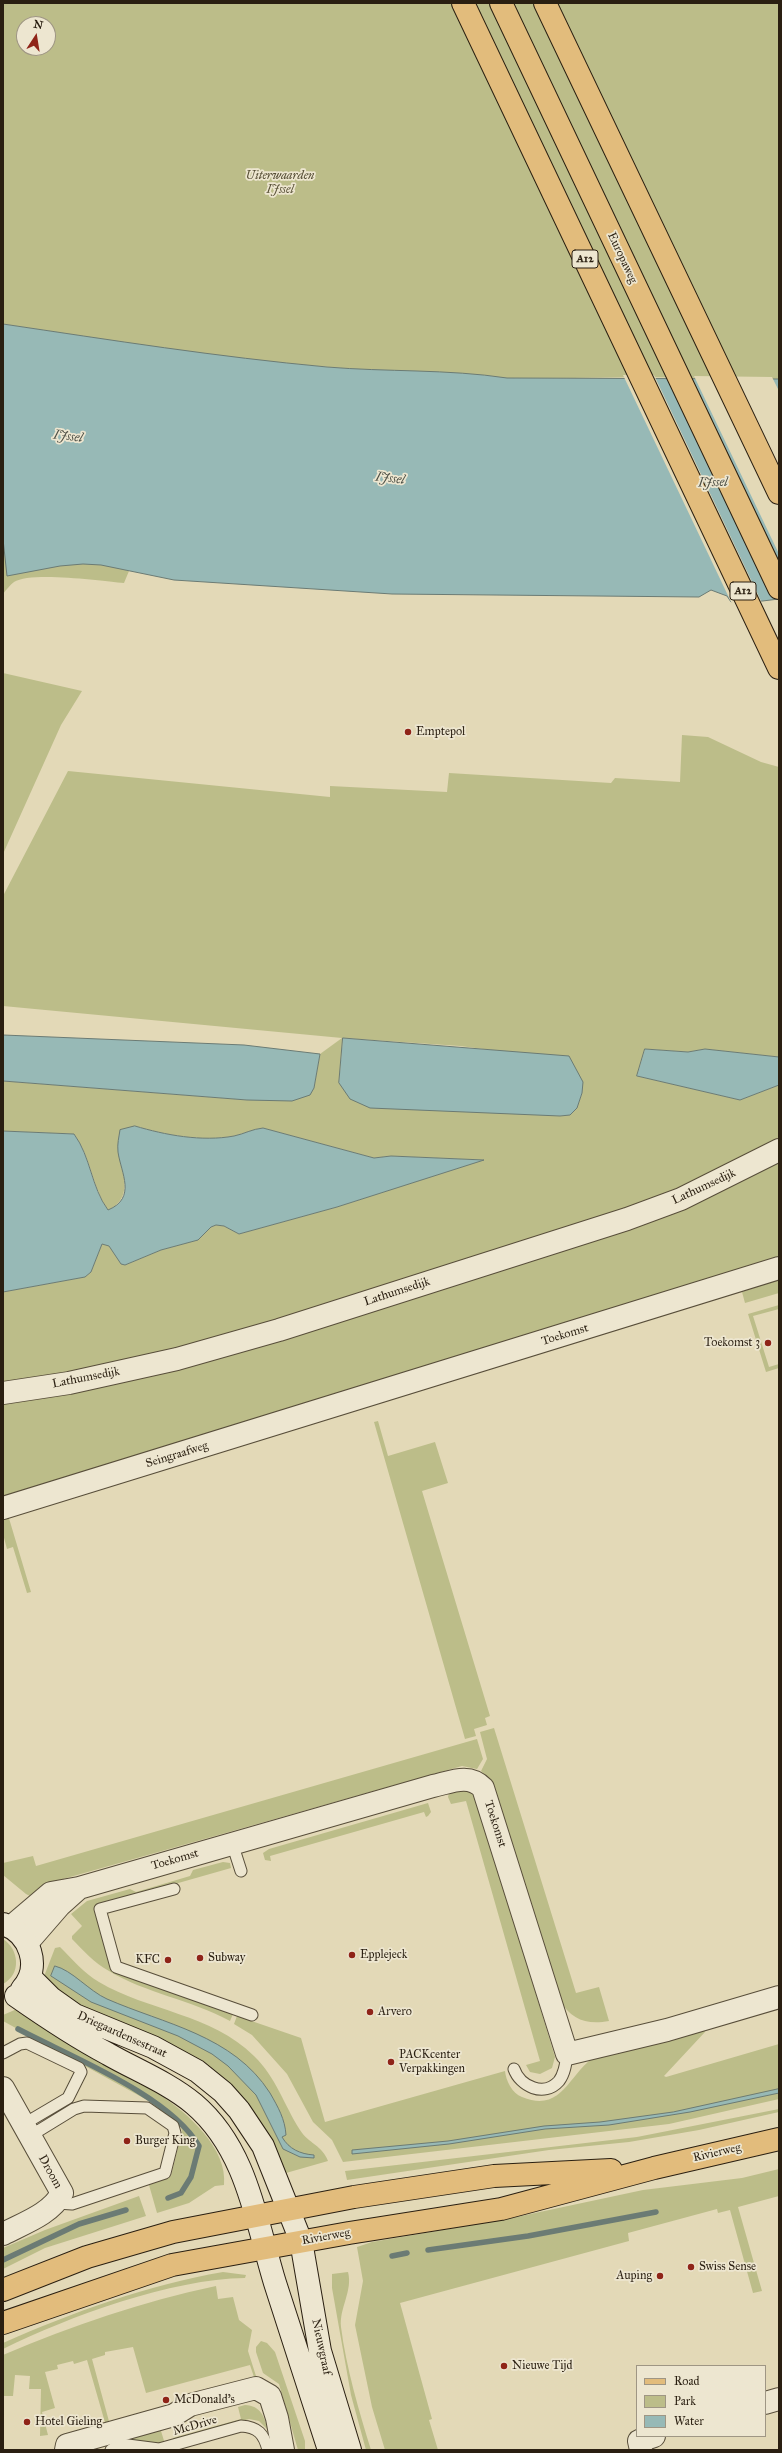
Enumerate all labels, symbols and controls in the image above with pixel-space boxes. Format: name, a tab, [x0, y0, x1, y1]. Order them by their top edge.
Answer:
north arrow	[16, 16, 56, 56]
text: N	[32, 17, 44, 32]
park label: Uiterwaarden IJssel	[246, 169, 314, 197]
street label: Europaweg	[604, 230, 640, 286]
road number: A12	[572, 250, 598, 268]
water label: IJssel	[52, 427, 84, 447]
water label: IJssel	[374, 469, 406, 489]
water label: IJssel	[698, 475, 728, 491]
road number: A12	[730, 582, 756, 600]
place label: Emptepol	[416, 725, 465, 739]
marker: Emptepol	[403, 727, 413, 737]
street label: Lathumsedijk	[670, 1166, 738, 1208]
street label: Lathumsedijk	[362, 1275, 432, 1309]
street label: Toekomst	[540, 1321, 590, 1349]
place label: Toekomst 3	[704, 1336, 760, 1350]
marker: Toekomst 3	[763, 1338, 773, 1348]
street label: Lathumsedijk	[51, 1364, 121, 1392]
street label: Seingraafweg	[144, 1439, 210, 1471]
street label: Toekomst	[481, 1799, 509, 1849]
street label: Toekomst	[150, 1846, 200, 1874]
place label: Epplejeck	[360, 1948, 407, 1962]
marker: Epplejeck	[347, 1950, 357, 1960]
place label: Subway	[208, 1951, 245, 1965]
place label: KFC	[135, 1953, 160, 1967]
marker: Subway	[195, 1953, 205, 1963]
marker: KFC	[163, 1955, 173, 1965]
place label: Arvero	[378, 2005, 412, 2019]
marker: Arvero	[365, 2007, 375, 2017]
street label: Driegaardensestraat	[75, 2009, 169, 2061]
place label: PACKcenter Verpakkingen	[399, 2048, 465, 2076]
marker: PACKcenter Verpakkingen	[386, 2057, 396, 2067]
place label: Burger King	[135, 2134, 195, 2148]
marker: Burger King	[122, 2136, 132, 2146]
street label: Rivierweg	[692, 2141, 742, 2165]
street label: Droom	[35, 2153, 65, 2191]
street label: Rivierweg	[301, 2226, 351, 2248]
place label: Swiss Sense	[699, 2260, 756, 2274]
marker: Swiss Sense	[686, 2262, 696, 2272]
place label: Auping	[616, 2269, 652, 2283]
marker: Auping	[655, 2271, 665, 2281]
street label: Nieuwgraaf	[308, 2318, 334, 2376]
place label: Nieuwe Tijd	[512, 2359, 573, 2373]
marker: Nieuwe Tijd	[499, 2361, 509, 2371]
legend	[636, 2365, 766, 2437]
text: Road	[674, 2374, 700, 2388]
place label: McDonald's	[174, 2393, 235, 2407]
text: Park	[674, 2394, 696, 2408]
marker: McDonald's	[161, 2395, 171, 2405]
street label: McDrive	[171, 2413, 219, 2439]
text: Water	[674, 2414, 704, 2428]
place label: Hotel Gieling	[35, 2415, 102, 2429]
marker: Hotel Gieling	[22, 2417, 32, 2427]

